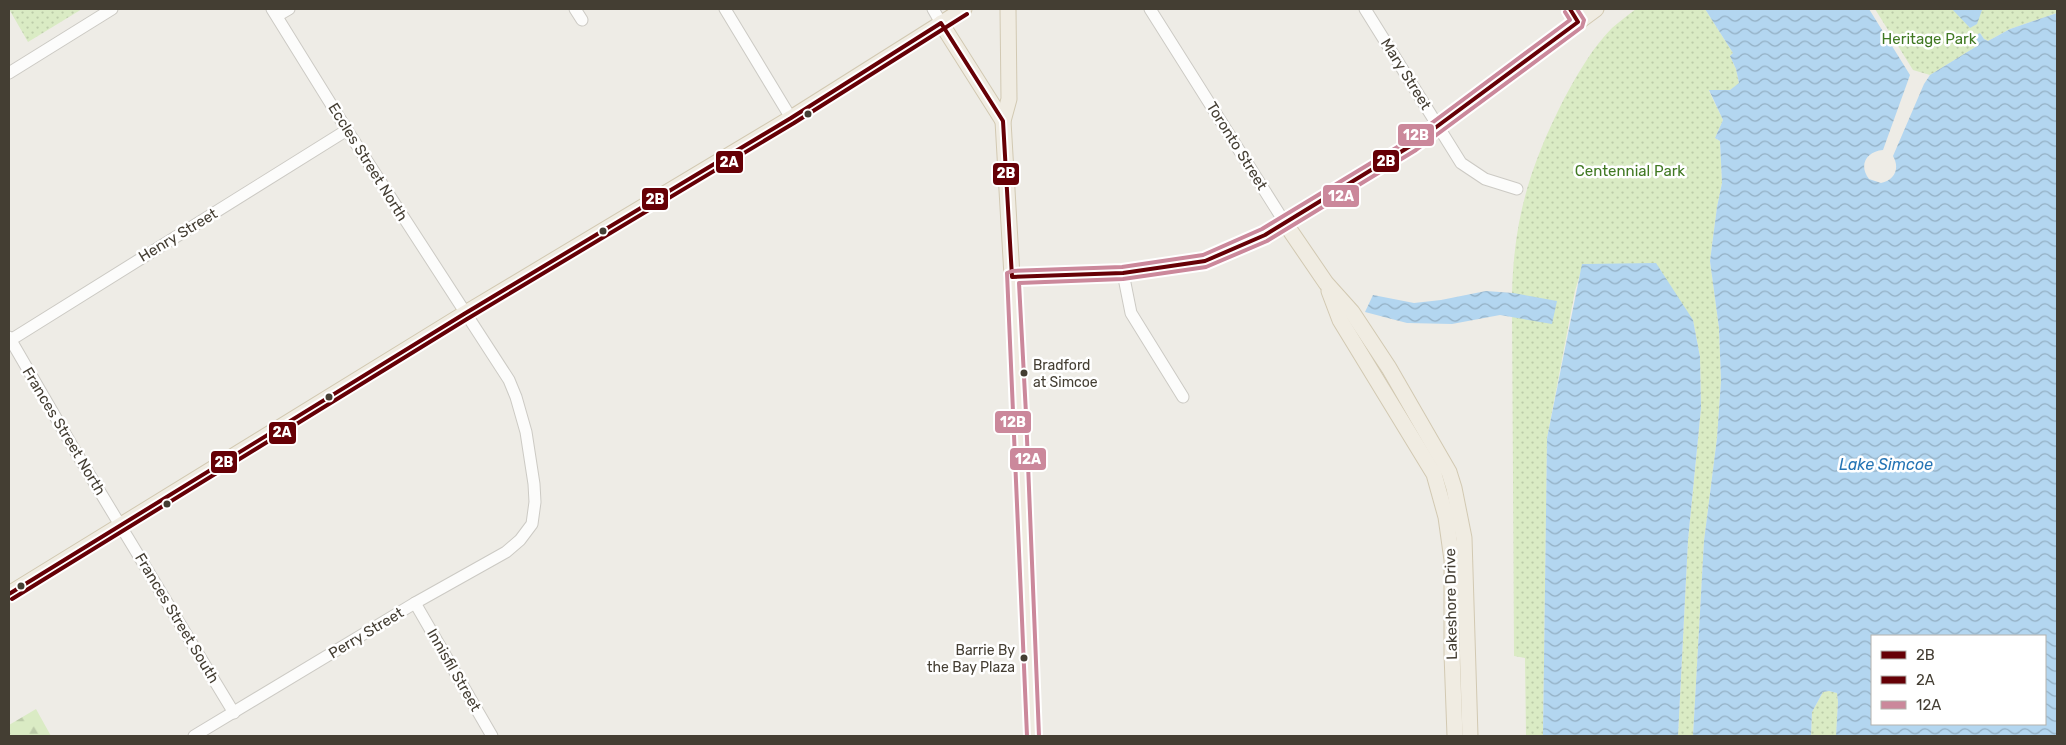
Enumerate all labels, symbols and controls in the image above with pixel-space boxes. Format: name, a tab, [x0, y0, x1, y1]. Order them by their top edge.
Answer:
park label: Heritage Park	[1882, 30, 1977, 48]
street label: Mary Street	[1377, 35, 1435, 113]
street label: Toronto Street	[1203, 99, 1271, 194]
street label: Eccles Street North	[324, 100, 412, 224]
unlabelled marker	[803, 109, 813, 119]
line badge: 12B	[1397, 123, 1435, 147]
text: 12B	[1403, 127, 1429, 144]
line badge: 2B	[1372, 149, 1400, 173]
line badge: 2A	[715, 150, 744, 174]
text: 2B	[1377, 153, 1396, 170]
text: 2A	[719, 154, 739, 171]
line badge: 2B	[992, 162, 1020, 186]
park label: Centennial Park	[1575, 162, 1685, 180]
text: 2B	[997, 165, 1016, 182]
line badge: 12A	[1322, 184, 1360, 208]
line badge: 2B	[641, 187, 669, 211]
text: 12A	[1328, 188, 1354, 205]
text: 2B	[646, 191, 665, 208]
street label: Henry Street	[135, 204, 221, 266]
unlabelled marker	[598, 226, 608, 236]
place label: Bradford at Simcoe	[1033, 357, 1098, 391]
street label: Frances Street North	[19, 364, 109, 498]
marker: Bradford at Simcoe	[1019, 368, 1029, 378]
unlabelled marker	[324, 392, 334, 402]
line badge: 12B	[994, 410, 1032, 434]
text: 12B	[1000, 414, 1026, 431]
line badge: 2A	[268, 421, 297, 445]
text: 2A	[272, 424, 292, 441]
line badge: 12A	[1009, 447, 1047, 471]
line badge: 2B	[210, 450, 238, 474]
text: 12A	[1015, 451, 1041, 468]
text: 2B	[215, 454, 234, 471]
water label: Lake Simcoe	[1839, 455, 1933, 474]
unlabelled marker	[162, 499, 172, 509]
street label: Lakeshore Drive	[1441, 548, 1461, 660]
street label: Frances Street South	[131, 550, 223, 686]
unlabelled marker	[16, 581, 26, 591]
street label: Perry Street	[325, 604, 407, 662]
street label: Innisfil Street	[423, 625, 485, 715]
legend	[1871, 635, 2046, 725]
place label: Barrie By the Bay Plaza	[927, 642, 1015, 676]
text: 2B	[1916, 646, 1935, 664]
marker: Barrie By the Bay Plaza	[1019, 653, 1029, 663]
text: 2A	[1916, 671, 1935, 689]
text: 12A	[1916, 696, 1941, 714]

